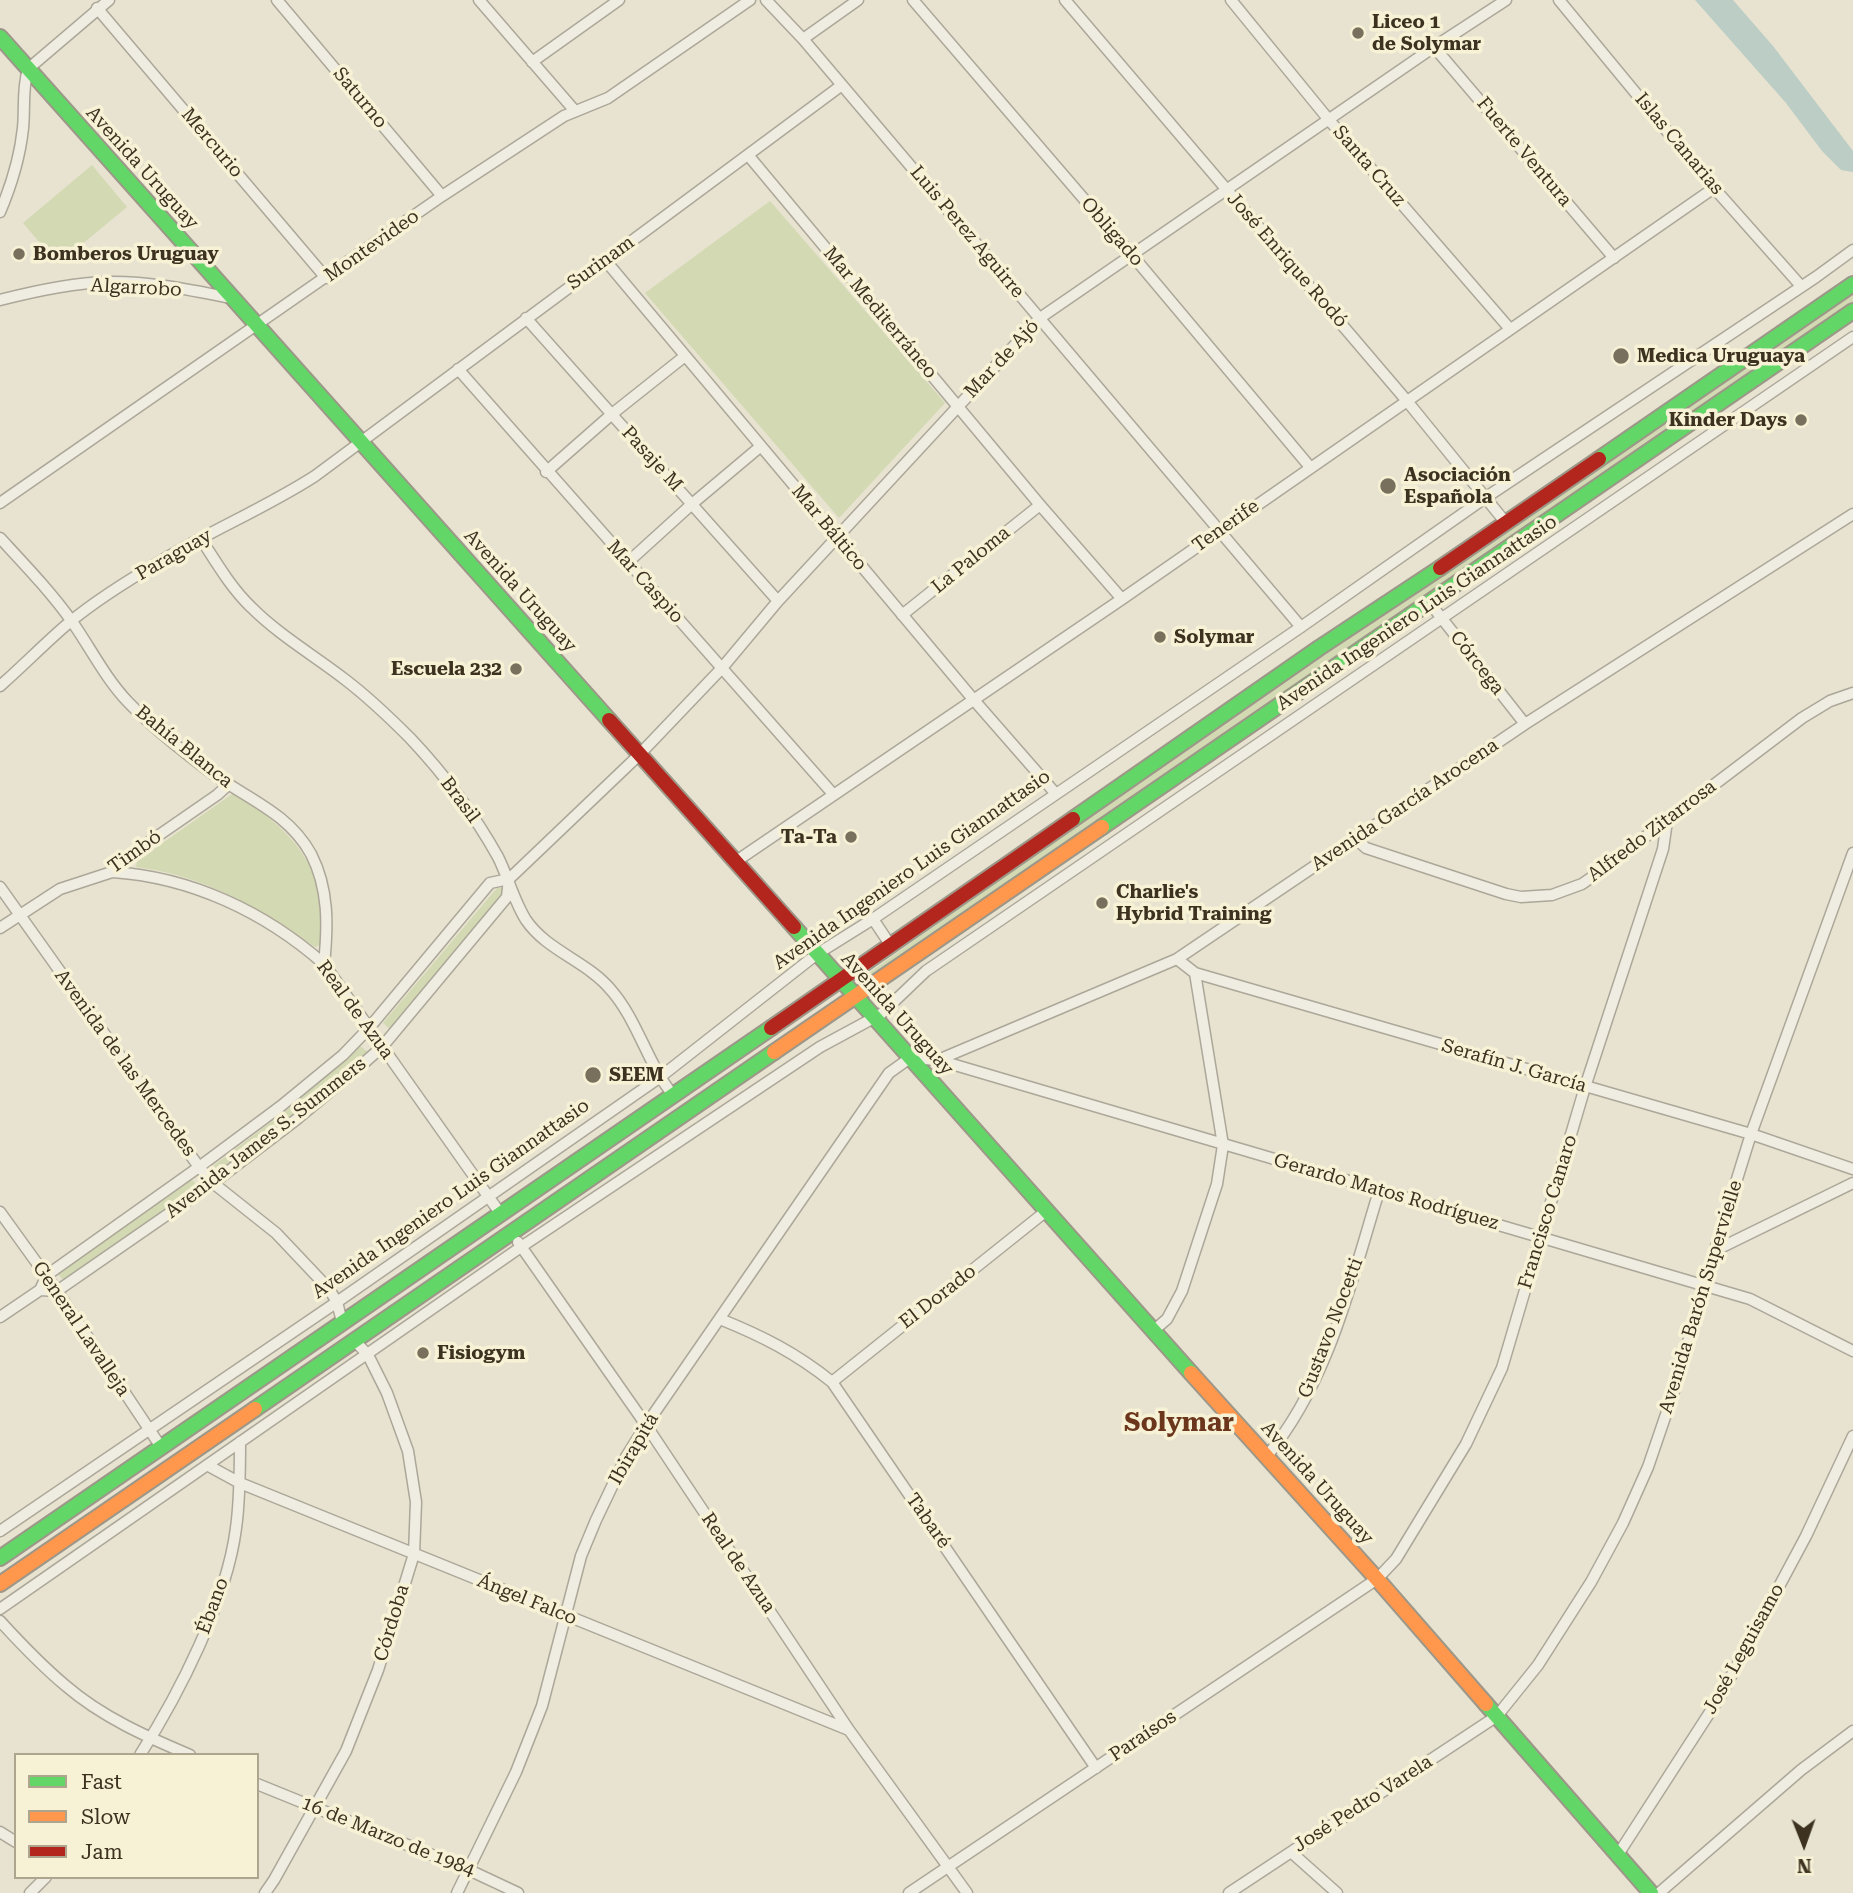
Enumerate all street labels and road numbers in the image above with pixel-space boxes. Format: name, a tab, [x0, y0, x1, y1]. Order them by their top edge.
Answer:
street label: Saturno	[328, 63, 392, 133]
street label: Islas Canarias	[1630, 88, 1728, 200]
street label: Fuerte Ventura	[1472, 93, 1576, 211]
street label: Avenida Uruguay	[81, 102, 203, 234]
street label: Mercurio	[176, 104, 248, 182]
street label: Santa Cruz	[1328, 121, 1410, 211]
street label: Luis Perez Aguirre	[905, 161, 1029, 303]
street label: José Enrique Rodó	[1222, 188, 1352, 332]
street label: Obligado	[1076, 193, 1148, 271]
street label: Montevideo	[320, 205, 424, 287]
street label: Surinam	[563, 231, 639, 295]
street label: Mar Mediterráneo	[818, 242, 942, 384]
street label: Algarrobo	[90, 274, 182, 302]
street label: Mar de Ajó	[960, 315, 1044, 403]
street label: Pasaje M	[617, 422, 687, 496]
street label: Mar Báltico	[787, 480, 871, 576]
street label: Tenerife	[1188, 495, 1264, 557]
street label: Avenida Ingeniero Luis Giannattasio	[1273, 510, 1561, 716]
street label: La Paloma	[927, 521, 1015, 599]
street label: Paraguay	[132, 524, 216, 586]
street label: Avenida Uruguay	[459, 525, 581, 657]
street label: Mar Caspio	[602, 536, 688, 628]
street label: Córcega	[1445, 627, 1509, 699]
street label: Bahía Blanca	[131, 701, 237, 793]
street label: Avenida García Arocena	[1307, 734, 1503, 876]
street label: Avenida Ingeniero Luis Giannattasio	[769, 765, 1055, 975]
street label: Brasil	[435, 773, 485, 827]
street label: Alfredo Zitarrosa	[1583, 775, 1721, 887]
street label: Timbó	[104, 826, 166, 878]
street label: Avenida Uruguay	[836, 948, 958, 1080]
street label: Real de Azua	[312, 956, 398, 1064]
street label: Avenida de las Mercedes	[49, 965, 201, 1161]
street label: Serafín J. García	[1439, 1034, 1589, 1098]
street label: Avenida James S. Summers	[161, 1053, 371, 1223]
street label: Avenida Ingeniero Luis Giannattasio	[308, 1094, 594, 1304]
street label: Francisco Canaro	[1514, 1132, 1582, 1292]
street label: Gerardo Matos Rodríguez	[1271, 1149, 1501, 1235]
street label: Avenida Barón Supervielle	[1655, 1178, 1747, 1416]
street label: Gustavo Nocetti	[1294, 1255, 1368, 1401]
street label: General Lavalleja	[27, 1257, 135, 1401]
street label: El Dorado	[895, 1260, 981, 1334]
street label: Ibirapitá	[604, 1409, 664, 1489]
street label: Avenida Uruguay	[1256, 1417, 1378, 1549]
street label: Tabaré	[901, 1489, 955, 1553]
street label: Real de Azua	[696, 1508, 780, 1618]
street label: Ángel Falco	[474, 1570, 580, 1630]
street label: Ébano	[192, 1575, 234, 1637]
street label: José Leguisamo	[1699, 1580, 1789, 1718]
street label: Córdoba	[370, 1582, 414, 1664]
street label: Paraísos	[1105, 1705, 1181, 1767]
street label: José Pedro Varela	[1289, 1751, 1437, 1857]
street label: 16 de Marzo de 1984	[298, 1792, 478, 1882]

